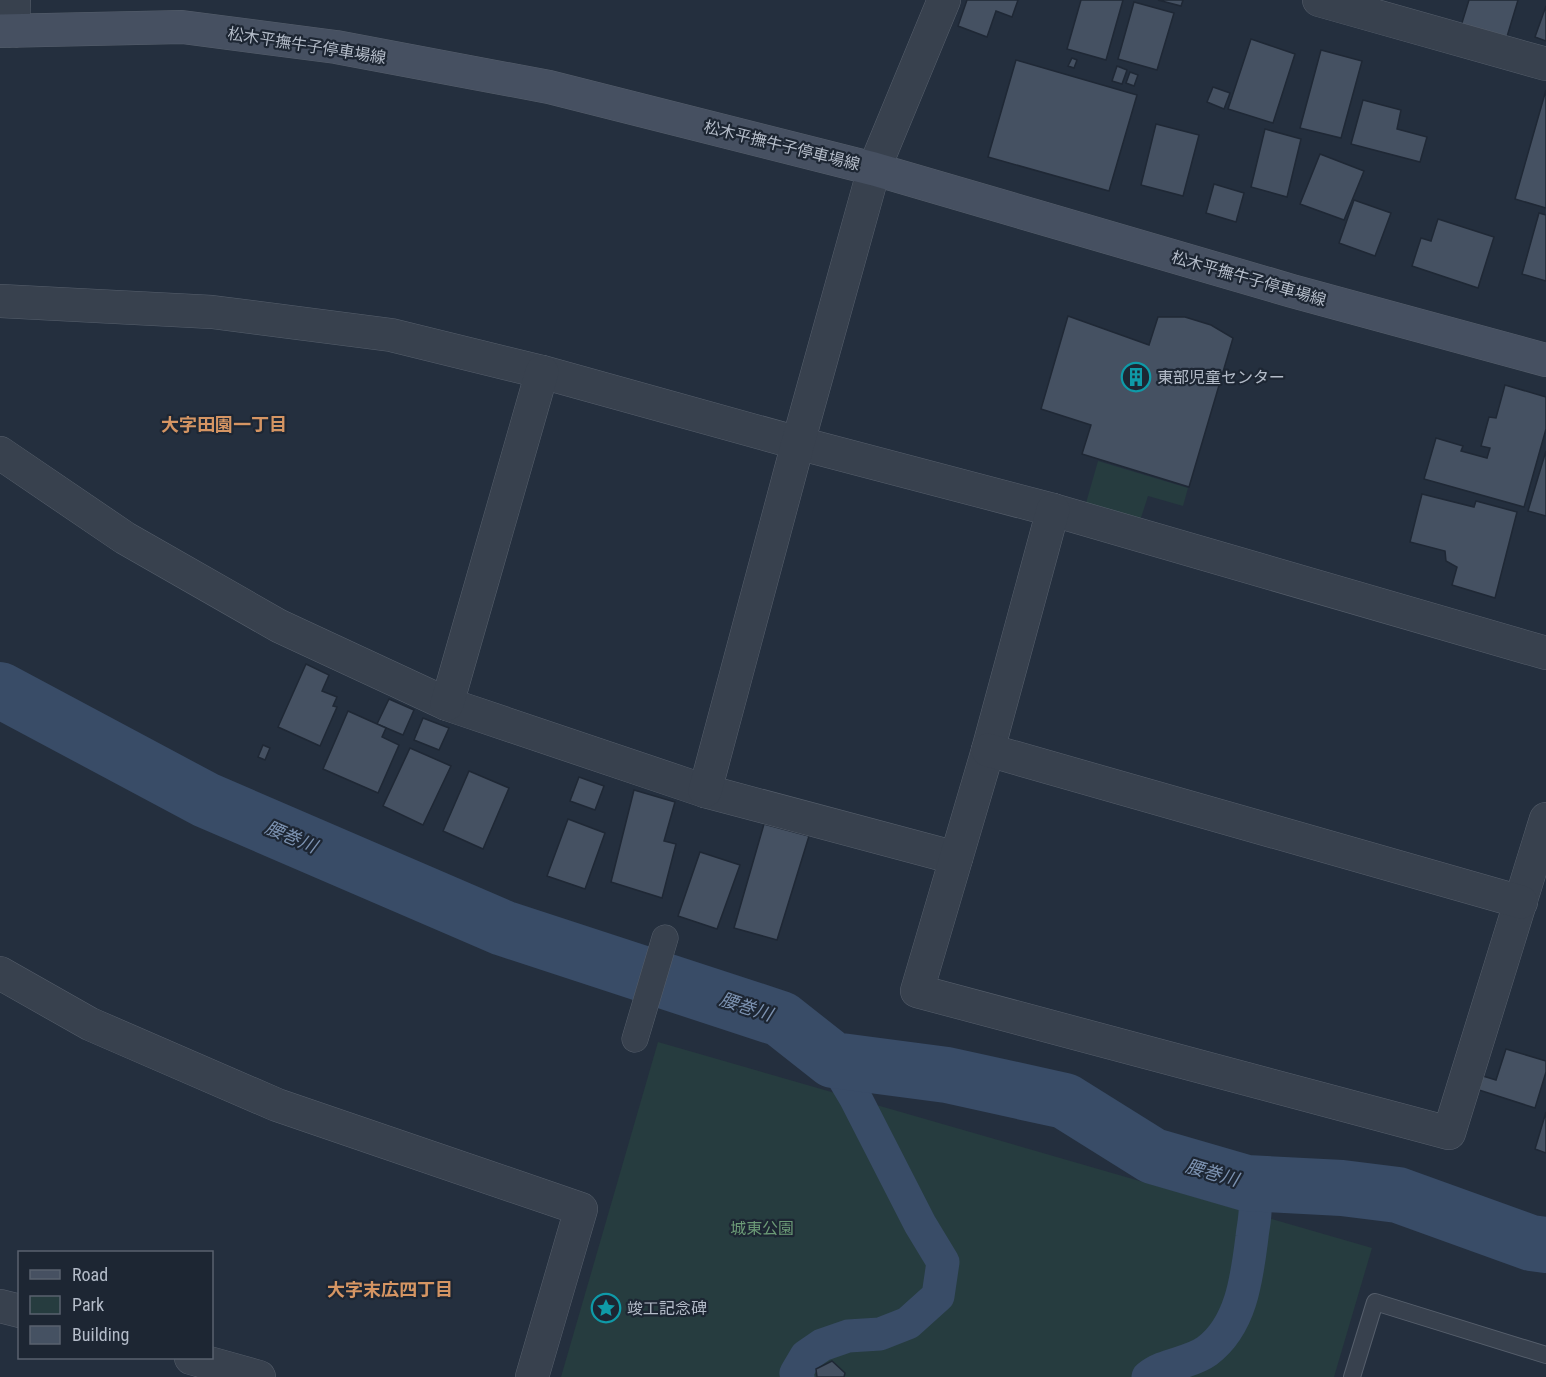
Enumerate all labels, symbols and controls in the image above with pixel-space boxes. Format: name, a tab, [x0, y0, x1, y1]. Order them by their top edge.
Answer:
street label: 松木平撫牛子停車場線	[226, 24, 387, 67]
street label: 松木平撫牛子停車場線	[702, 117, 862, 174]
street label: 松木平撫牛子停車場線	[1169, 247, 1328, 310]
building icon: 東部児童センター	[1120, 361, 1152, 393]
place label: 東部児童センター	[1157, 368, 1285, 387]
district label: 大字田園一丁目	[161, 414, 287, 435]
water label: 腰巻川	[262, 816, 322, 858]
water label: 腰巻川	[717, 988, 777, 1025]
water label: 腰巻川	[1183, 1155, 1243, 1191]
park label: 城東公園	[730, 1219, 794, 1238]
legend	[18, 1251, 213, 1359]
text: Road	[72, 1264, 108, 1285]
district label: 大字末広四丁目	[327, 1279, 453, 1300]
place icon: 竣工記念碑	[590, 1292, 622, 1324]
text: Park	[72, 1294, 104, 1315]
place label: 竣工記念碑	[627, 1299, 707, 1318]
text: Building	[72, 1324, 129, 1345]

